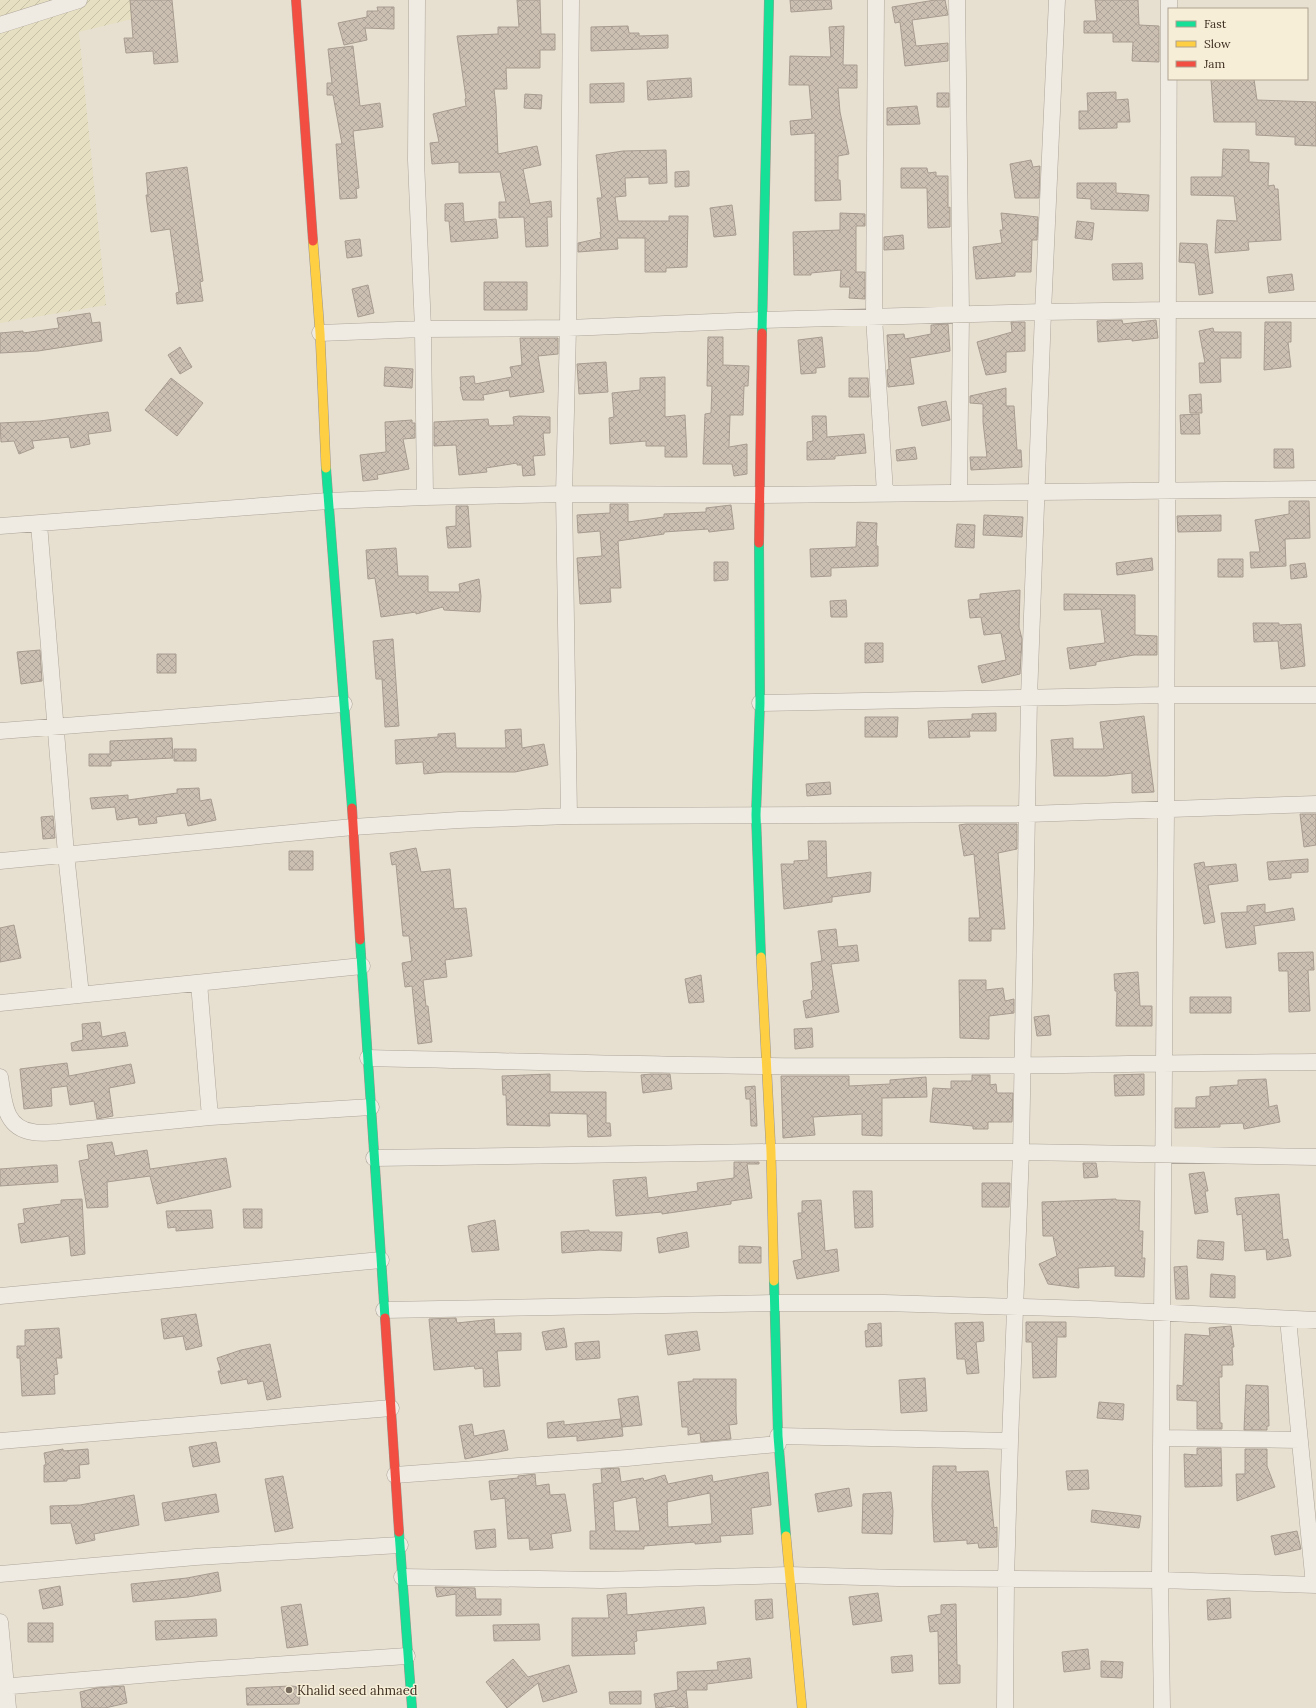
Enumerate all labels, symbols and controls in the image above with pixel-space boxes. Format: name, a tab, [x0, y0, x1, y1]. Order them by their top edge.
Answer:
legend	[1168, 8, 1308, 80]
text: Fast	[1204, 16, 1227, 31]
text: Slow	[1204, 36, 1231, 51]
text: Jam	[1203, 56, 1225, 71]
place label: Khalid seed ahmaed	[297, 1682, 418, 1699]
marker: Khalid seed ahmaed	[284, 1685, 294, 1695]

